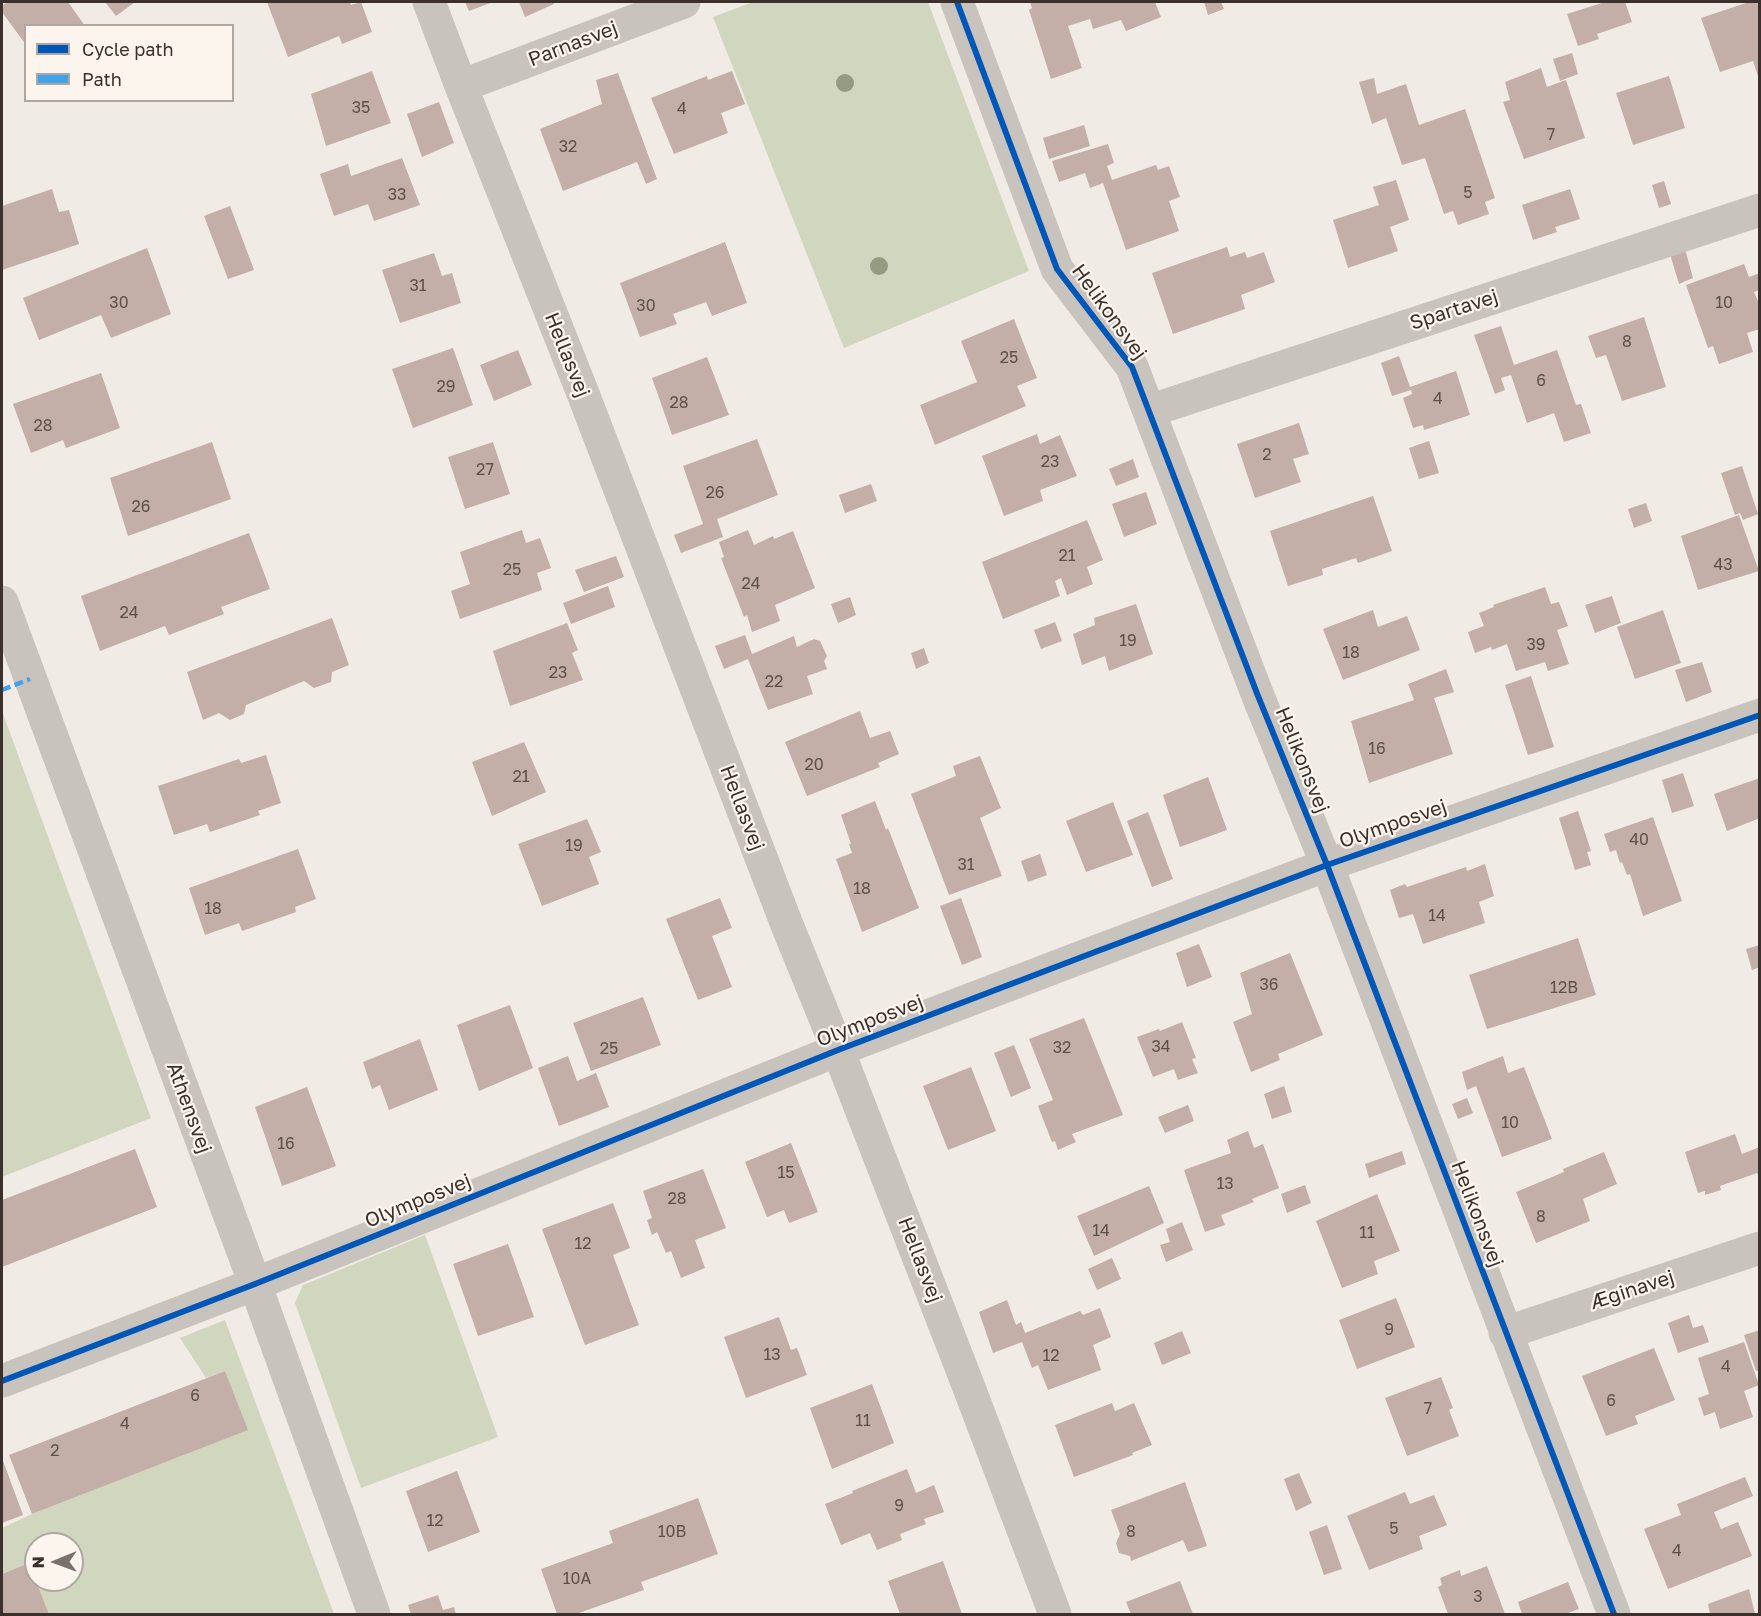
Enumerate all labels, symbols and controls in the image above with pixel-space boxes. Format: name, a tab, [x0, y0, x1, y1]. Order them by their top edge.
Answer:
street label: Parnasvej	[525, 16, 621, 72]
legend	[24, 24, 234, 102]
text: Cycle path	[82, 38, 174, 60]
text: Path	[82, 68, 122, 90]
house number: 35	[352, 98, 370, 118]
house number: 4	[677, 99, 687, 119]
house number: 7	[1547, 125, 1555, 145]
house number: 32	[559, 137, 577, 157]
house number: 5	[1463, 183, 1473, 203]
house number: 33	[388, 185, 406, 205]
street label: Helikonsvej	[1066, 260, 1152, 364]
house number: 31	[409, 276, 427, 296]
street label: Spartavej	[1407, 284, 1501, 336]
house number: 30	[109, 293, 129, 313]
house number: 10	[1715, 293, 1733, 313]
house number: 30	[636, 296, 656, 316]
street label: Hellasvej	[539, 309, 595, 401]
house number: 8	[1622, 332, 1632, 352]
house number: 25	[1000, 348, 1018, 368]
house number: 6	[1536, 371, 1546, 391]
house number: 29	[437, 377, 455, 397]
house number: 4	[1433, 389, 1443, 409]
house number: 28	[669, 393, 689, 413]
house number: 28	[33, 416, 53, 436]
house number: 2	[1262, 445, 1272, 465]
house number: 23	[1041, 452, 1059, 472]
house number: 27	[476, 460, 494, 480]
house number: 26	[706, 483, 724, 503]
house number: 26	[132, 497, 150, 517]
house number: 21	[1058, 546, 1076, 566]
house number: 43	[1713, 555, 1733, 575]
house number: 25	[503, 560, 521, 580]
house number: 24	[741, 574, 761, 594]
house number: 24	[119, 603, 139, 623]
house number: 19	[1119, 631, 1137, 651]
house number: 39	[1526, 635, 1546, 655]
house number: 18	[1342, 643, 1360, 663]
house number: 23	[549, 663, 567, 683]
house number: 22	[765, 672, 783, 692]
street label: Helikonsvej	[1270, 704, 1334, 816]
house number: 16	[1368, 739, 1386, 759]
house number: 20	[804, 755, 824, 775]
street label: Hellasvej	[715, 762, 769, 854]
house number: 21	[512, 767, 530, 787]
street label: Olymposvej	[1336, 794, 1450, 854]
house number: 40	[1629, 830, 1649, 850]
house number: 19	[565, 836, 583, 856]
house number: 31	[957, 855, 975, 875]
house number: 18	[853, 879, 871, 899]
house number: 18	[204, 899, 222, 919]
house number: 14	[1428, 906, 1446, 926]
house number: 36	[1259, 975, 1279, 995]
house number: 12B	[1550, 978, 1578, 998]
street label: Olymposvej	[813, 990, 927, 1052]
house number: 34	[1151, 1037, 1171, 1057]
house number: 32	[1053, 1038, 1071, 1058]
house number: 25	[600, 1039, 618, 1059]
street label: Athensvej	[161, 1059, 217, 1157]
house number: 10	[1501, 1113, 1519, 1133]
house number: 16	[277, 1134, 295, 1154]
street label: Helikonsvej	[1446, 1157, 1508, 1271]
house number: 15	[777, 1163, 795, 1183]
street label: Olymposvej	[361, 1169, 475, 1233]
house number: 13	[1216, 1174, 1234, 1194]
house number: 28	[667, 1189, 687, 1209]
house number: 8	[1536, 1207, 1546, 1227]
street label: Hellasvej	[893, 1214, 947, 1306]
house number: 14	[1092, 1221, 1110, 1241]
house number: 11	[1359, 1223, 1375, 1243]
house number: 12	[574, 1234, 592, 1254]
street label: Æginavej	[1587, 1265, 1677, 1315]
house number: 9	[1384, 1320, 1394, 1340]
house number: 13	[763, 1345, 781, 1365]
house number: 12	[1042, 1346, 1060, 1366]
house number: 4	[1721, 1357, 1731, 1377]
house number: 6	[190, 1386, 200, 1406]
house number: 6	[1606, 1391, 1616, 1411]
house number: 7	[1424, 1399, 1432, 1419]
house number: 11	[855, 1411, 871, 1431]
house number: 4	[120, 1414, 130, 1434]
house number: 2	[50, 1441, 60, 1461]
house number: 9	[894, 1496, 904, 1516]
house number: 12	[426, 1511, 444, 1531]
house number: 5	[1389, 1519, 1399, 1539]
house number: 10B	[658, 1522, 686, 1542]
house number: 8	[1126, 1522, 1136, 1542]
north arrow	[24, 1532, 84, 1592]
house number: 4	[1672, 1541, 1682, 1561]
text: N	[28, 1556, 48, 1569]
house number: 10A	[563, 1569, 591, 1589]
house number: 3	[1473, 1587, 1483, 1607]

